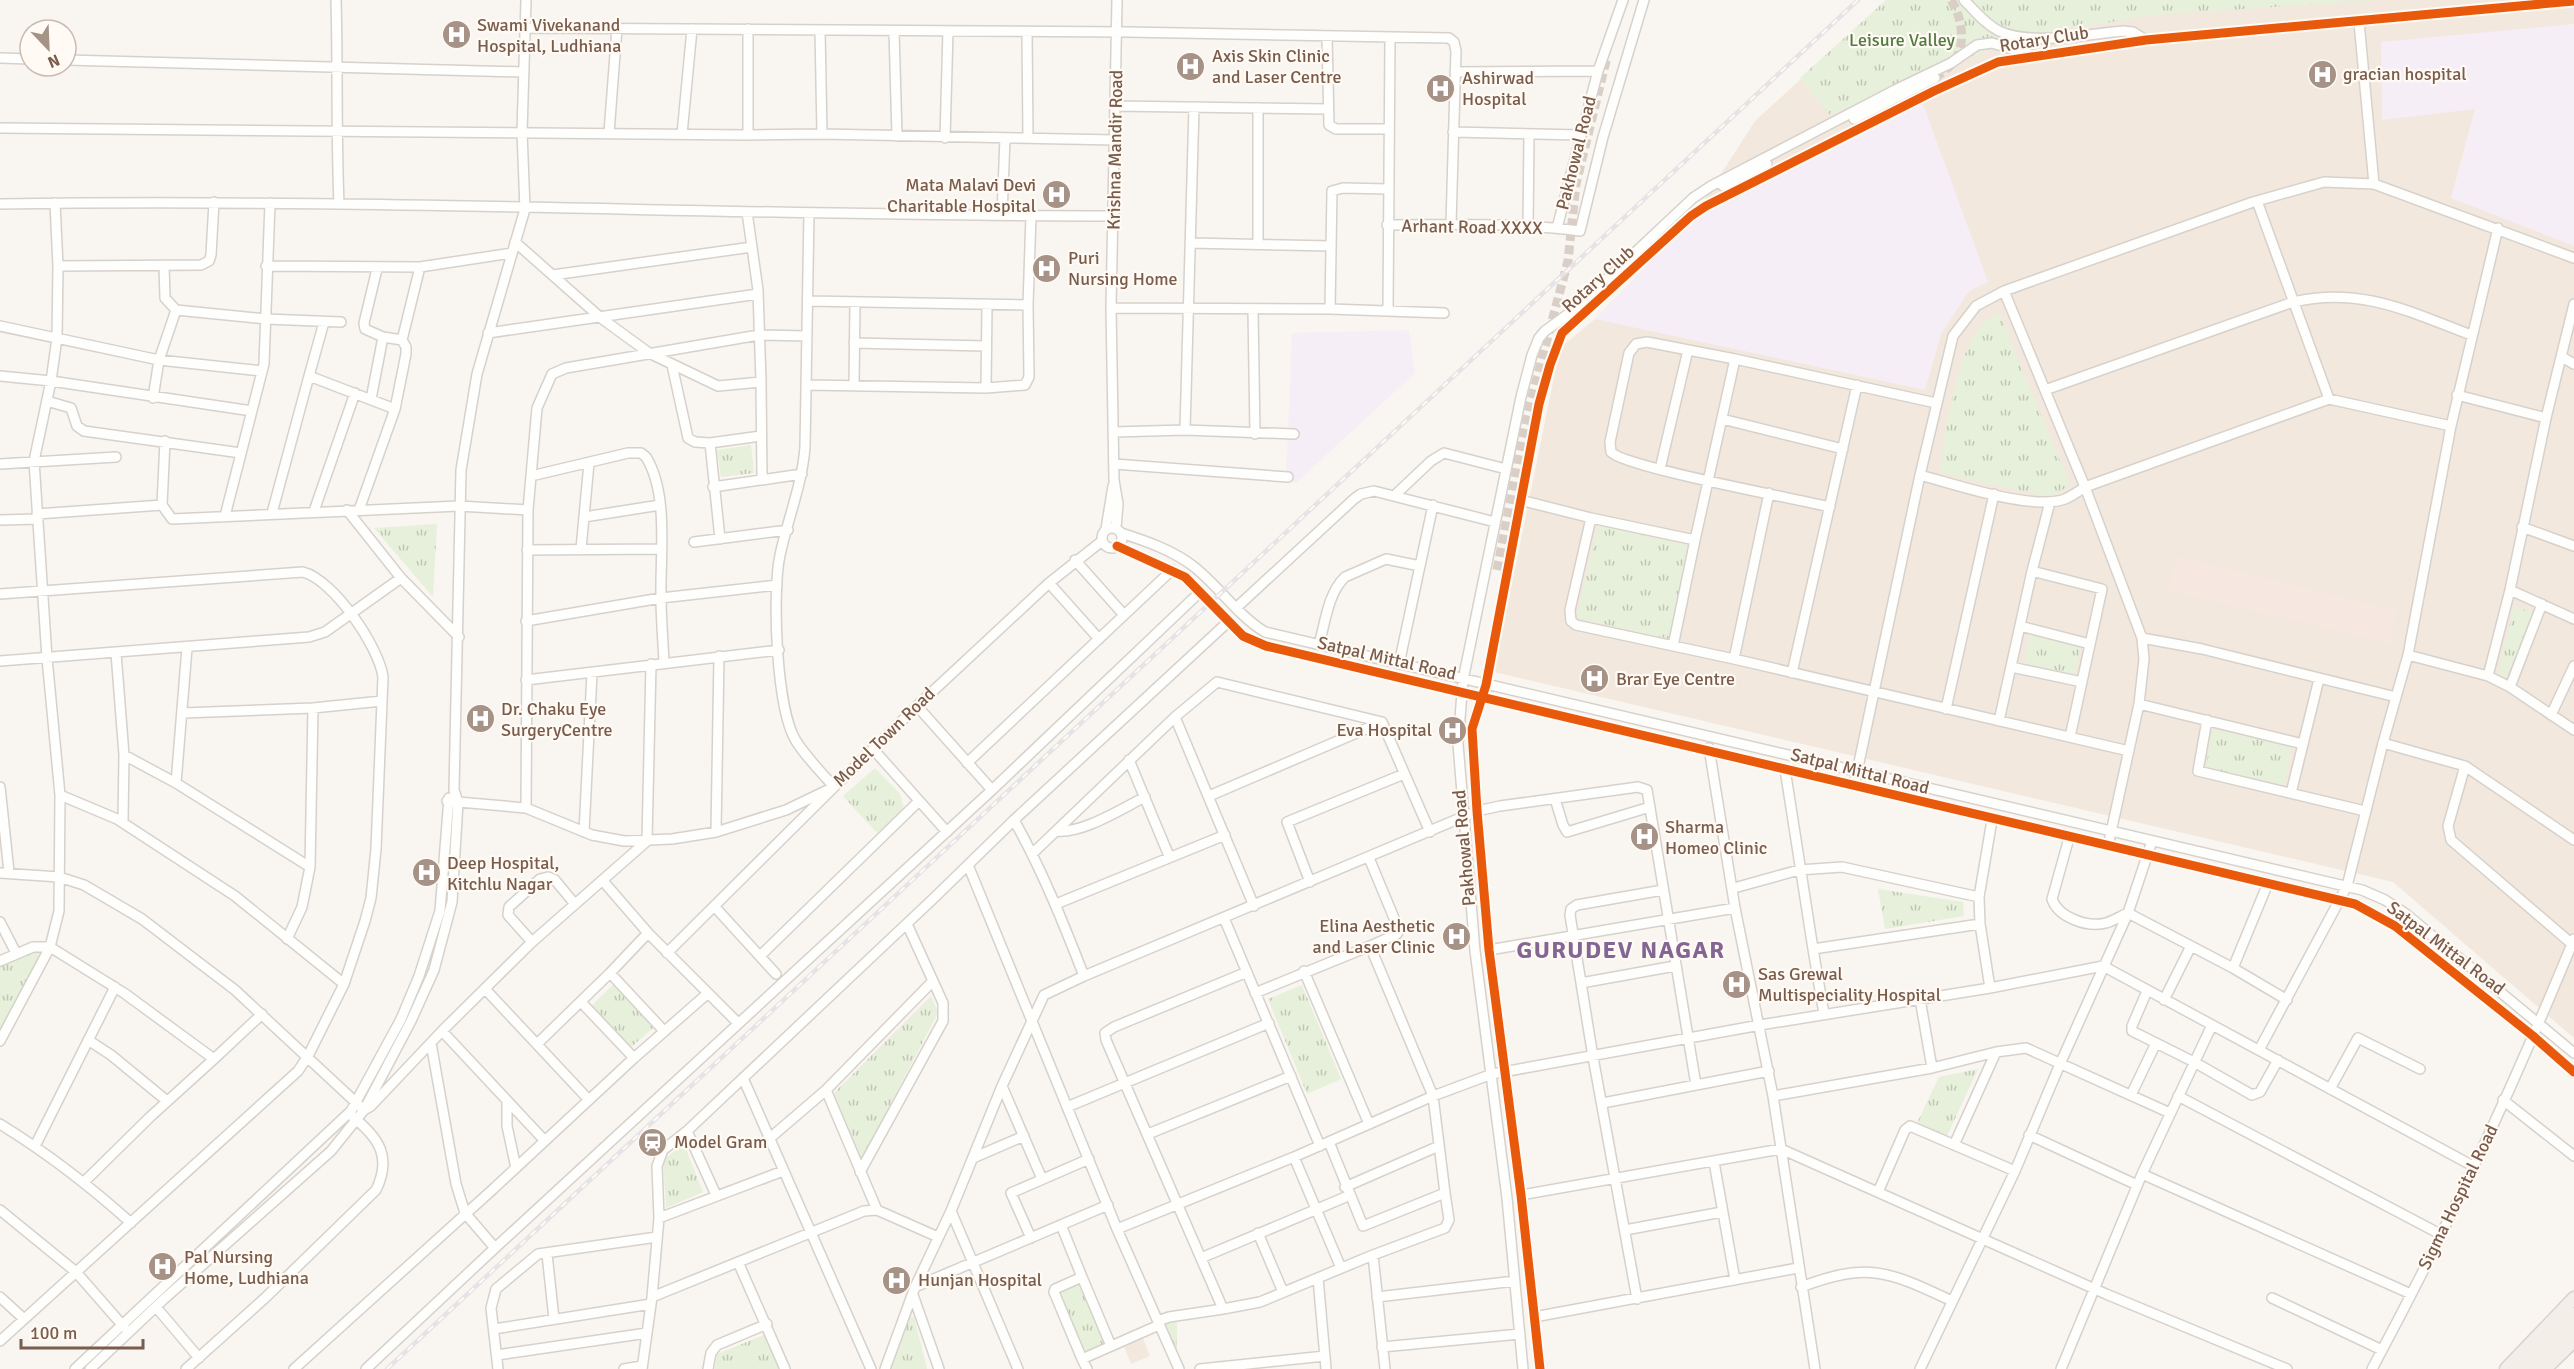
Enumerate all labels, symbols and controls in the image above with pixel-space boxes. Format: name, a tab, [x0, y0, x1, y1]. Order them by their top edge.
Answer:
place label: Swami Vivekanand Hospital, Ludhiana	[477, 14, 621, 57]
north arrow	[18, 18, 78, 78]
hospital icon: Swami Vivekanand Hospital, Ludhiana	[440, 19, 472, 51]
street label: Rotary Club	[1998, 21, 2090, 57]
park label: Leisure Valley	[1849, 29, 1956, 51]
place label: Axis Skin Clinic and Laser Centre	[1212, 45, 1341, 88]
text: N	[44, 50, 63, 72]
hospital icon: Axis Skin Clinic and Laser Centre	[1175, 50, 1207, 82]
hospital icon: gracian hospital	[2306, 58, 2338, 90]
place label: gracian hospital	[2343, 63, 2467, 85]
place label: Ashirwad Hospital	[1462, 67, 1534, 110]
street label: Krishna Mandir Road	[1103, 70, 1127, 230]
hospital icon: Ashirwad Hospital	[1425, 72, 1457, 104]
street label: Pakhowal Road	[1551, 94, 1601, 212]
place label: Mata Malavi Devi Charitable Hospital	[887, 174, 1036, 217]
hospital icon: Mata Malavi Devi Charitable Hospital	[1041, 179, 1073, 211]
street label: Arhant Road XXXX	[1401, 215, 1543, 239]
street label: Rotary Club	[1557, 241, 1639, 317]
place label: Puri Nursing Home	[1068, 247, 1178, 290]
hospital icon: Puri Nursing Home	[1031, 252, 1063, 284]
street label: Satpal Mittal Road	[1315, 631, 1459, 685]
hospital icon: Brar Eye Centre	[1579, 663, 1611, 695]
place label: Brar Eye Centre	[1616, 668, 1735, 690]
street label: Model Town Road	[828, 683, 940, 791]
place label: Dr. Chaku Eye SurgeryCentre	[501, 698, 612, 741]
hospital icon: Dr. Chaku Eye SurgeryCentre	[464, 703, 496, 735]
hospital icon: Eva Hospital	[1437, 714, 1469, 746]
place label: Eva Hospital	[1336, 719, 1432, 741]
street label: Satpal Mittal Road	[1788, 743, 1932, 799]
street label: Pakhowal Road	[1448, 789, 1480, 907]
place label: Sharma Homeo Clinic	[1665, 816, 1767, 859]
hospital icon: Sharma Homeo Clinic	[1628, 821, 1660, 853]
place label: Deep Hospital, Kitchlu Nagar	[447, 852, 559, 895]
hospital icon: Deep Hospital, Kitchlu Nagar	[410, 857, 442, 889]
street label: Satpal Mittal Road	[2383, 896, 2509, 1000]
place label: Elina Aesthetic and Laser Clinic	[1313, 915, 1435, 958]
hospital icon: Elina Aesthetic and Laser Clinic	[1440, 920, 1472, 952]
district label: GURUDEV NAGAR	[1516, 935, 1726, 965]
place label: Sas Grewal Multispeciality Hospital	[1758, 963, 1941, 1006]
hospital icon: Sas Grewal Multispeciality Hospital	[1721, 968, 1753, 1000]
street label: Sigma Hospital Road	[2413, 1121, 2503, 1273]
station icon: Model Gram	[637, 1126, 669, 1158]
place label: Model Gram	[674, 1131, 767, 1153]
place label: Pal Nursing Home, Ludhiana	[184, 1246, 309, 1289]
hospital icon: Pal Nursing Home, Ludhiana	[147, 1251, 179, 1283]
hospital icon: Hunjan Hospital	[881, 1264, 913, 1296]
place label: Hunjan Hospital	[918, 1269, 1042, 1291]
scale bar	[21, 1312, 142, 1350]
text: 100 m	[30, 1322, 77, 1344]

